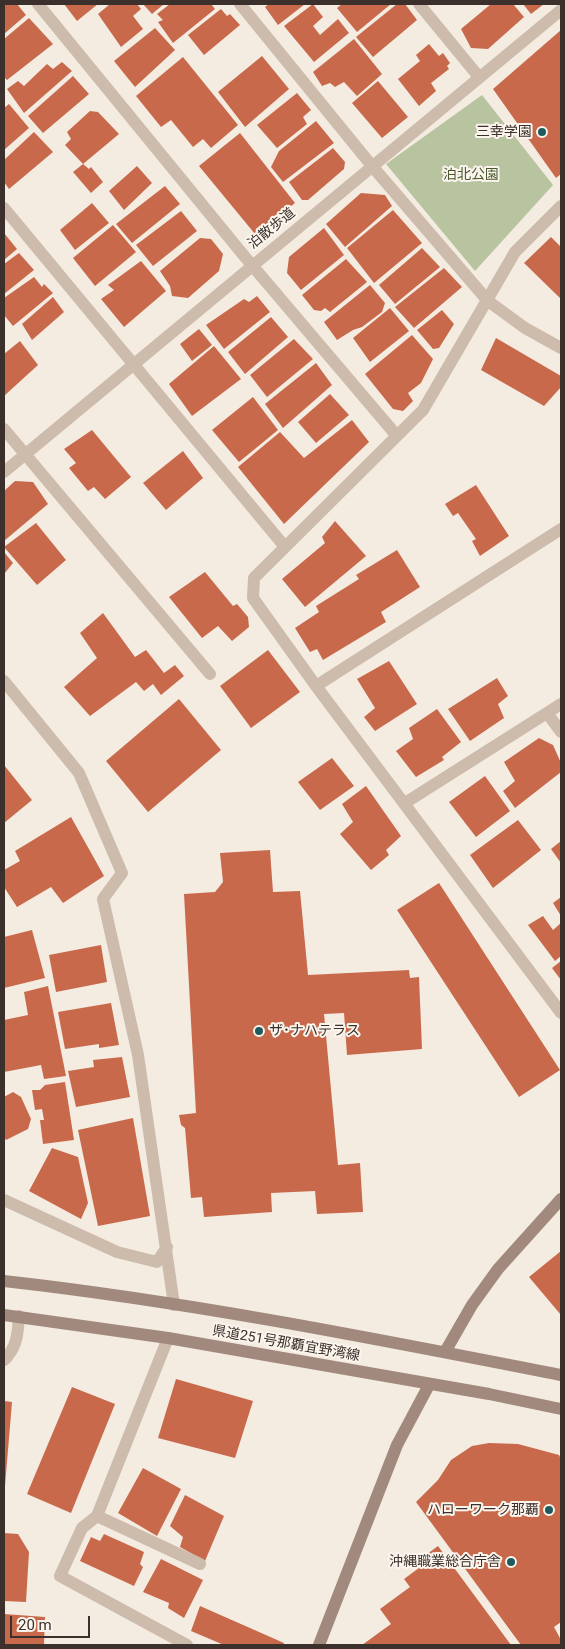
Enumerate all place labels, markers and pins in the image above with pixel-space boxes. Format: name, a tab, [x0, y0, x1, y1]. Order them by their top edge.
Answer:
place label: 三幸学園	[476, 124, 532, 140]
marker: 三幸学園	[536, 126, 548, 138]
place label: ザ･ナハテラス	[269, 1023, 360, 1039]
marker: ザ･ナハテラス	[253, 1025, 265, 1037]
place label: ハローワーク那覇	[427, 1502, 539, 1518]
marker: ハローワーク那覇	[543, 1504, 555, 1516]
place label: 沖縄職業総合庁舎	[389, 1554, 501, 1570]
marker: 沖縄職業総合庁舎	[505, 1556, 517, 1568]

